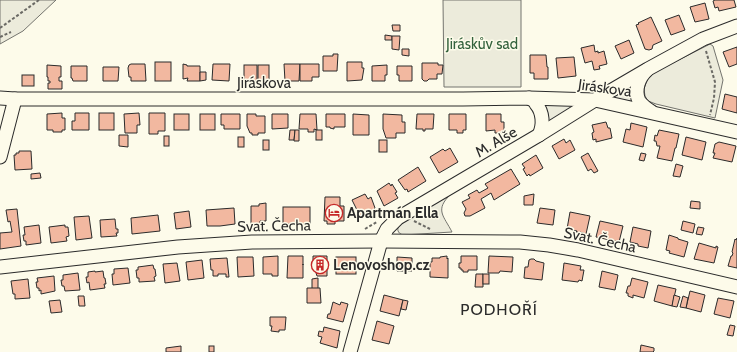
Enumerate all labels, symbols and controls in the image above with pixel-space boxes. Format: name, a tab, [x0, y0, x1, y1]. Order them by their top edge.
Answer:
park label: Jiráskův sad	[445, 35, 518, 53]
street label: Jiráskova	[236, 74, 292, 92]
street label: Jiráskova	[576, 75, 634, 101]
street label: M. Alše	[472, 123, 520, 161]
hotel icon: Apartmán Ella	[324, 203, 344, 223]
place label: Apartmán Ella	[347, 204, 439, 222]
street label: Svat. Čecha	[237, 215, 312, 236]
street label: Svat. Čecha	[562, 223, 639, 257]
building icon: Lenovoshop.cz	[310, 255, 330, 275]
place label: Lenovoshop.cz	[333, 256, 430, 274]
district label: PODHOŘÍ	[460, 300, 538, 319]

